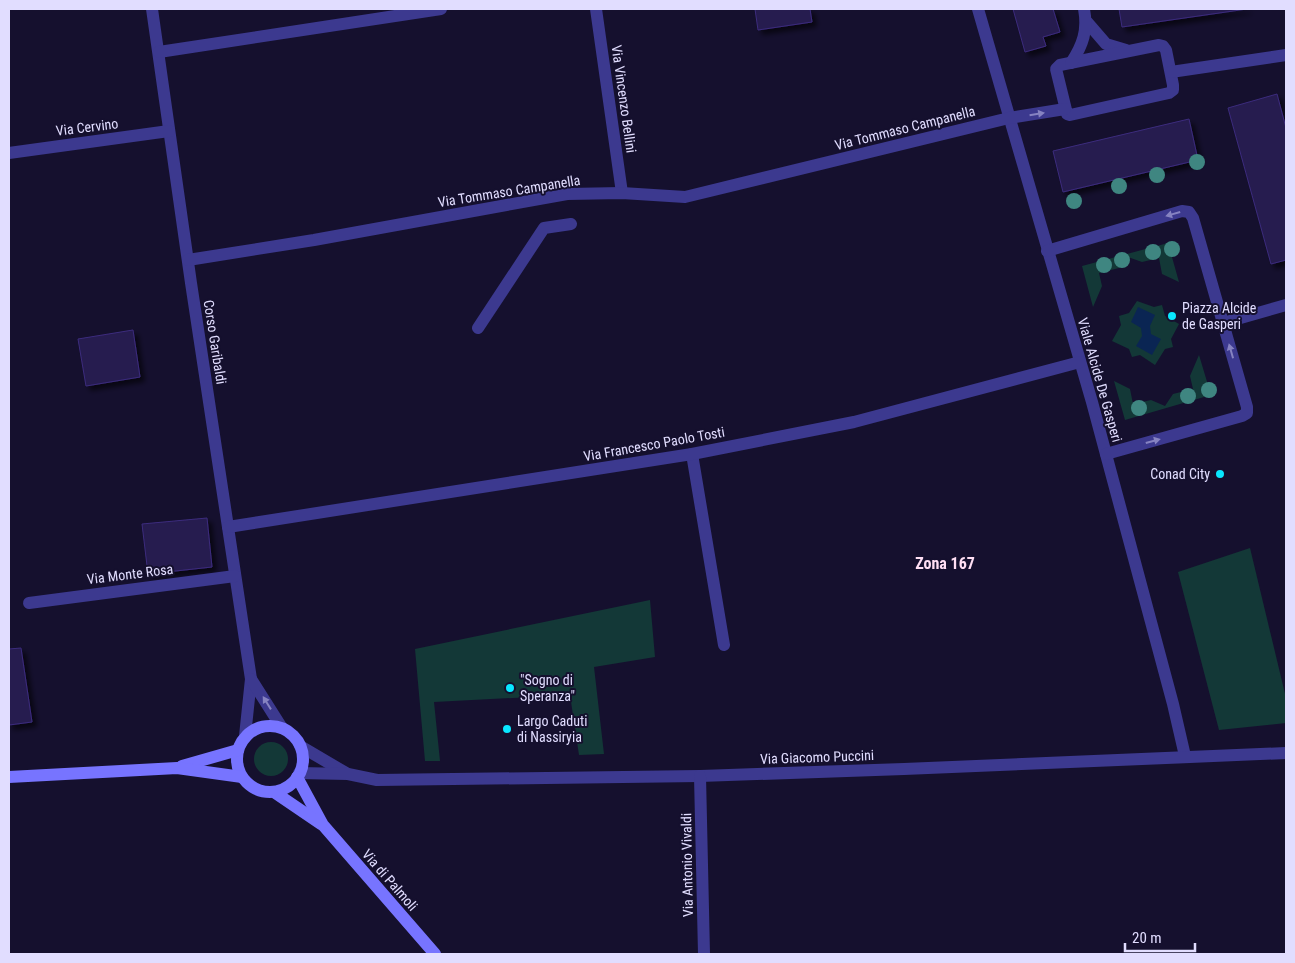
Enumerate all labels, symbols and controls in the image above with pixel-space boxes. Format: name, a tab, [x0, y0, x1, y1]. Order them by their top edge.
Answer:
street label: Via Vincenzo Bellini	[609, 44, 639, 154]
street label: Via Tommaso Campanella	[833, 103, 977, 153]
one-way arrow	[1029, 109, 1045, 117]
street label: Via Cervino	[55, 115, 119, 139]
street label: Via Tommaso Campanella	[437, 172, 581, 210]
one-way arrow	[1165, 210, 1180, 218]
street label: Corso Garibaldi	[200, 299, 230, 385]
place label: Piazza Alcide de Gasperi	[1182, 300, 1257, 332]
marker: Piazza Alcide de Gasperi	[1166, 310, 1178, 322]
street label: Viale Alcide De Gasperi	[1075, 316, 1125, 444]
one-way arrow	[1227, 343, 1235, 358]
street label: Via Francesco Paolo Tosti	[582, 424, 726, 464]
one-way arrow	[1145, 437, 1160, 445]
place label: Conad City	[1150, 466, 1210, 482]
marker: Conad City	[1214, 468, 1226, 480]
district label: Zona 167	[915, 554, 975, 573]
street label: Via Monte Rosa	[86, 561, 174, 587]
place label: "Sogno di Speranza"	[520, 672, 575, 704]
marker: "Sogno di Speranza"	[504, 682, 516, 694]
one-way arrow	[262, 697, 272, 710]
place label: Largo Caduti di Nassiryia	[517, 713, 587, 745]
marker: Largo Caduti di Nassiryia	[501, 723, 513, 735]
street label: Via Giacomo Puccini	[760, 747, 874, 767]
street label: Via Antonio Vivaldi	[678, 813, 696, 917]
street label: Via di Palmoli	[359, 846, 421, 914]
scale bar	[1125, 920, 1195, 952]
text: 20 m	[1132, 929, 1162, 947]

